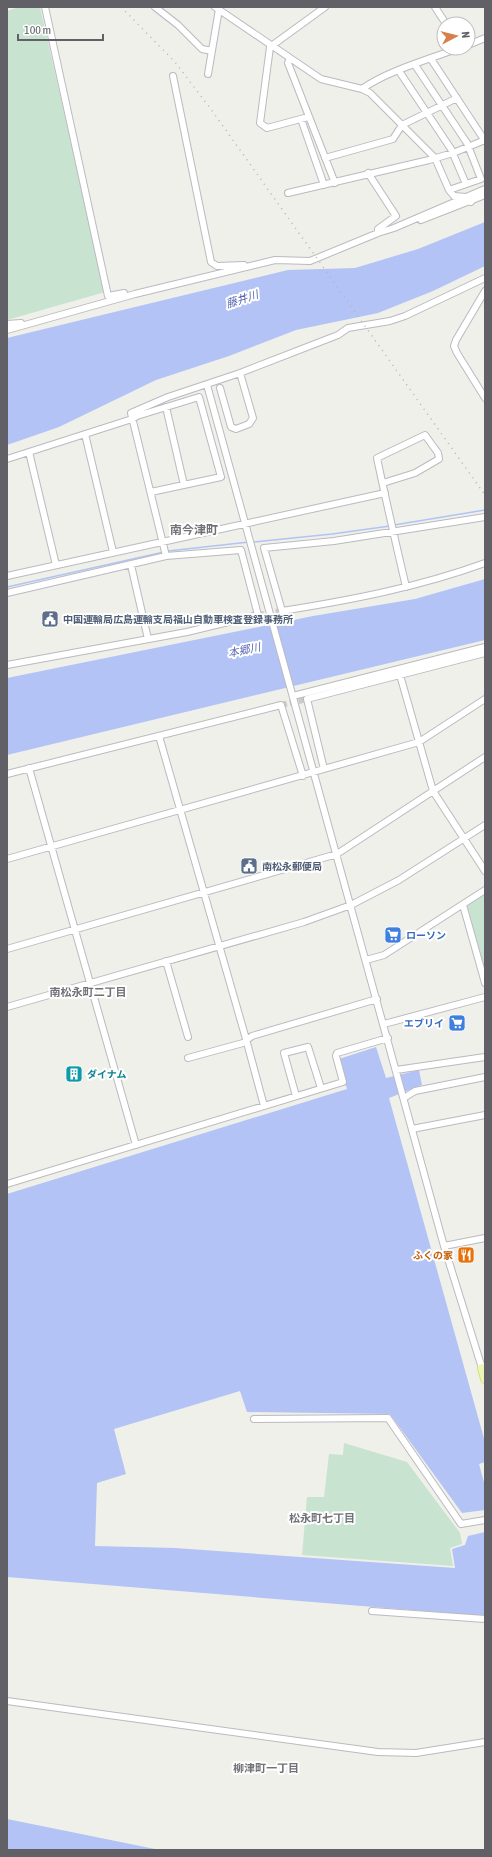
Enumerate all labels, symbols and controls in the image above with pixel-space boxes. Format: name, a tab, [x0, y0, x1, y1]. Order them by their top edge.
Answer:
scale bar	[18, 16, 103, 42]
north arrow	[436, 16, 476, 56]
text: 100 m	[24, 23, 51, 37]
text: N	[460, 31, 472, 39]
water label: 藤井川	[224, 288, 260, 310]
district label: 南今津町	[170, 523, 218, 537]
public building icon: 中国運輸局広島運輸支局福山自動車検査登録事務所	[40, 609, 60, 629]
place label: 中国運輸局広島運輸支局福山自動車検査登録事務所	[63, 614, 293, 625]
water label: 本郷川	[227, 640, 262, 659]
public building icon: 南松永郵便局	[239, 856, 259, 876]
place label: 南松永郵便局	[262, 861, 322, 872]
supermarket icon: ローソン	[383, 925, 403, 945]
place label: ローソン	[406, 930, 446, 941]
district label: 南松永町二丁目	[50, 986, 127, 998]
supermarket icon: エブリイ	[447, 1013, 467, 1033]
place label: エブリイ	[404, 1018, 444, 1029]
building icon: ダイナム	[64, 1064, 84, 1084]
place label: ダイナム	[87, 1069, 127, 1080]
restaurant icon: ふくの家	[456, 1245, 476, 1265]
place label: ふくの家	[413, 1250, 453, 1261]
district label: 松永町七丁目	[289, 1512, 355, 1524]
district label: 柳津町一丁目	[233, 1762, 299, 1774]

